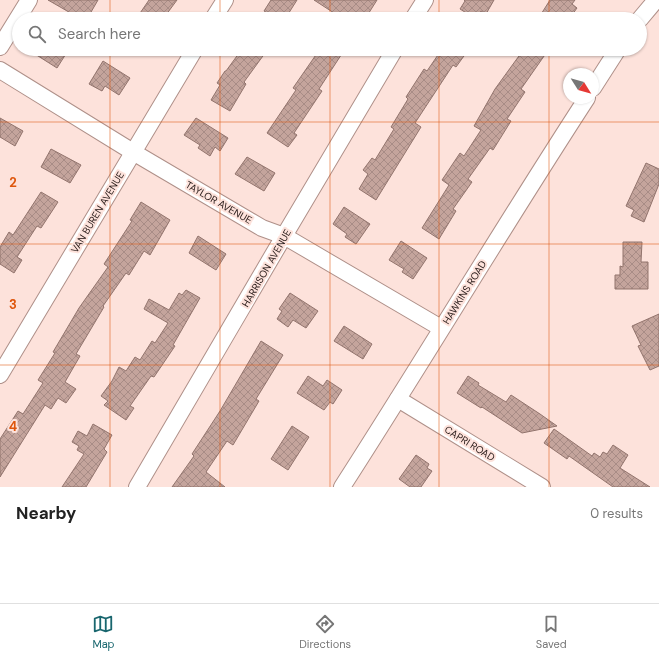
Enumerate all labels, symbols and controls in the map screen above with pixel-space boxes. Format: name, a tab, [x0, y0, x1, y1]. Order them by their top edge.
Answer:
search box	[12, 12, 647, 56]
icon: search	[26, 23, 48, 45]
text: Search here	[58, 24, 141, 44]
north arrow	[563, 68, 599, 104]
street label: VAN BUREN AVENUE	[68, 169, 127, 255]
text: 2	[9, 174, 17, 191]
street label: TAYLOR AVENUE	[183, 178, 255, 227]
street label: HARRISON AVENUE	[239, 227, 294, 310]
street label: HAWKINS ROAD	[440, 258, 489, 327]
text: 3	[9, 296, 17, 313]
text: 4	[9, 418, 17, 435]
street label: CAPRI ROAD	[442, 423, 497, 464]
text: Nearby	[16, 502, 76, 524]
text: 0 results	[590, 505, 643, 522]
tab: Map	[92, 613, 115, 651]
tab: Directions	[299, 613, 351, 651]
tab: Saved	[536, 613, 567, 651]

